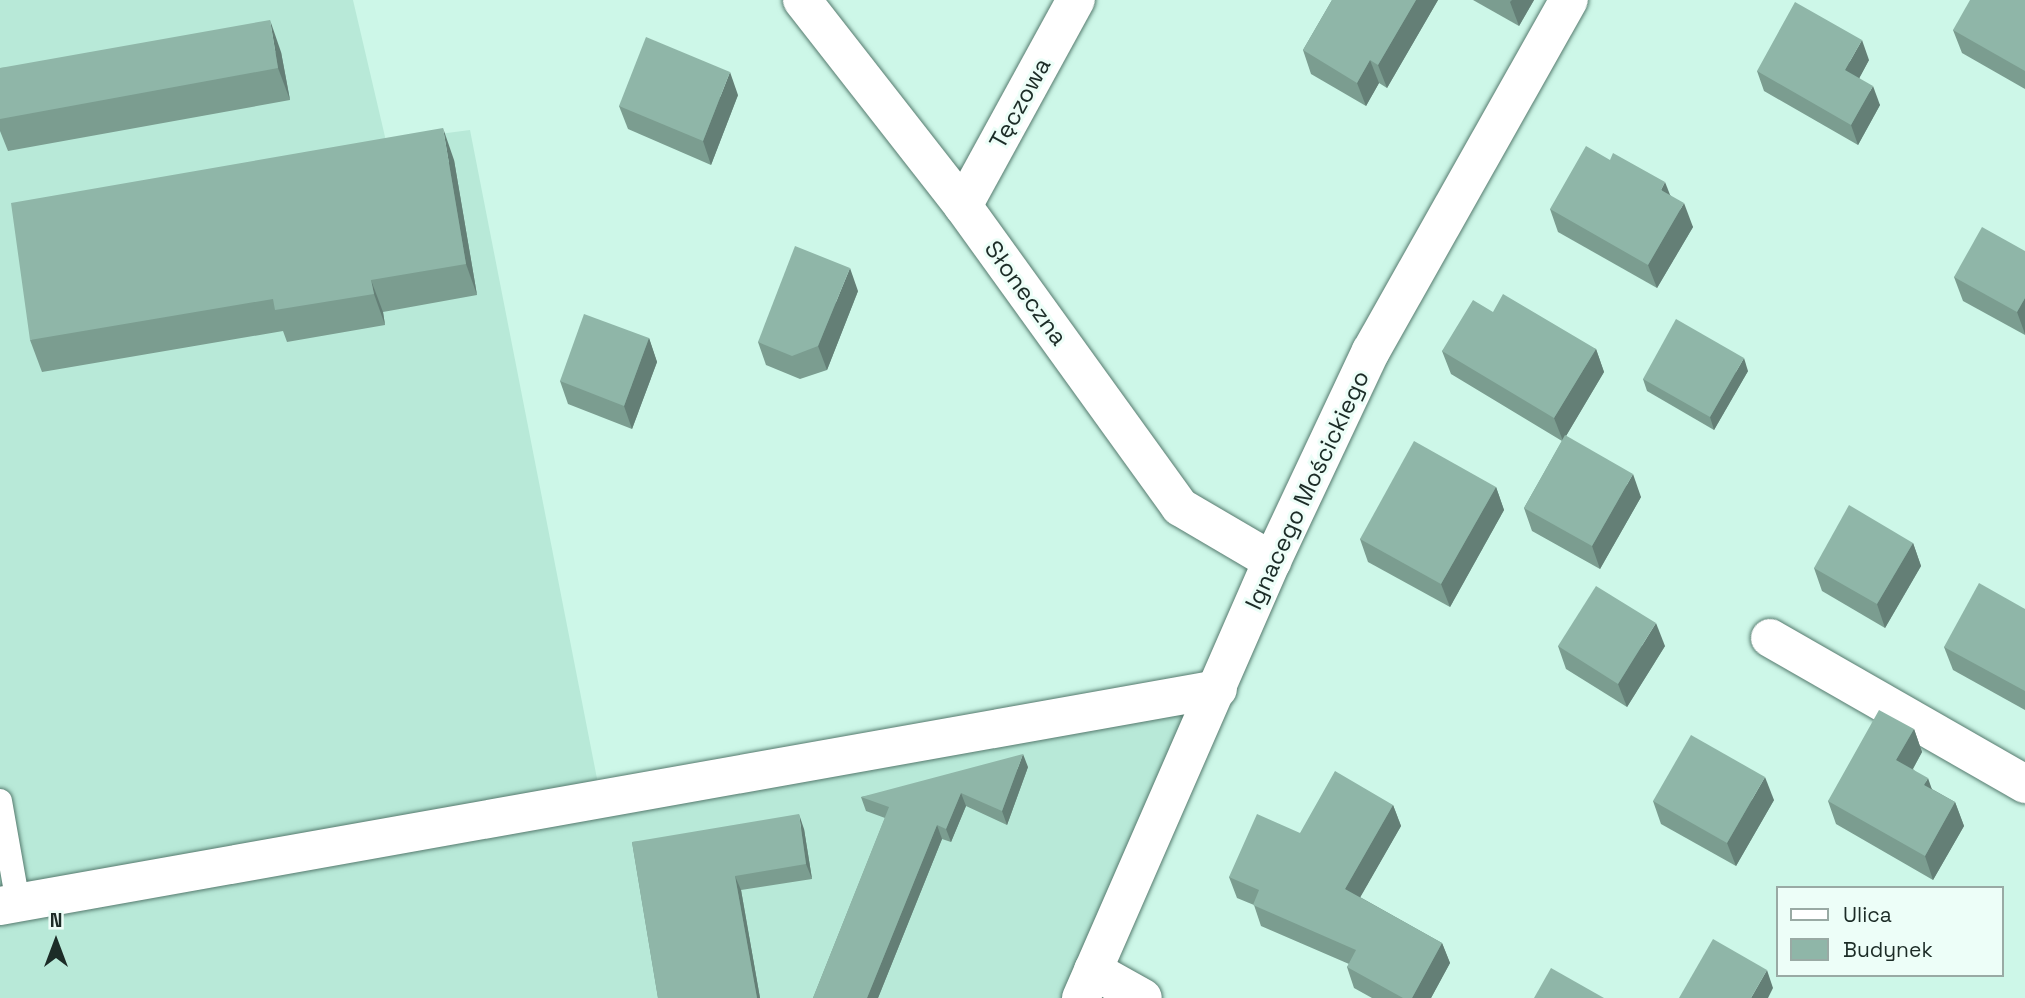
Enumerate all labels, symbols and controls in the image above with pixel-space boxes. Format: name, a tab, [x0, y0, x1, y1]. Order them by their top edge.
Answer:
street label: Tęczowa	[983, 53, 1057, 153]
street label: Słoneczna	[978, 235, 1074, 351]
street label: Ignacego Mościckiego	[1239, 366, 1375, 614]
legend	[1776, 886, 2004, 977]
text: Ulica	[1843, 901, 1892, 928]
north arrow	[21, 907, 91, 977]
text: N	[50, 908, 62, 933]
text: Budynek	[1843, 936, 1933, 963]

